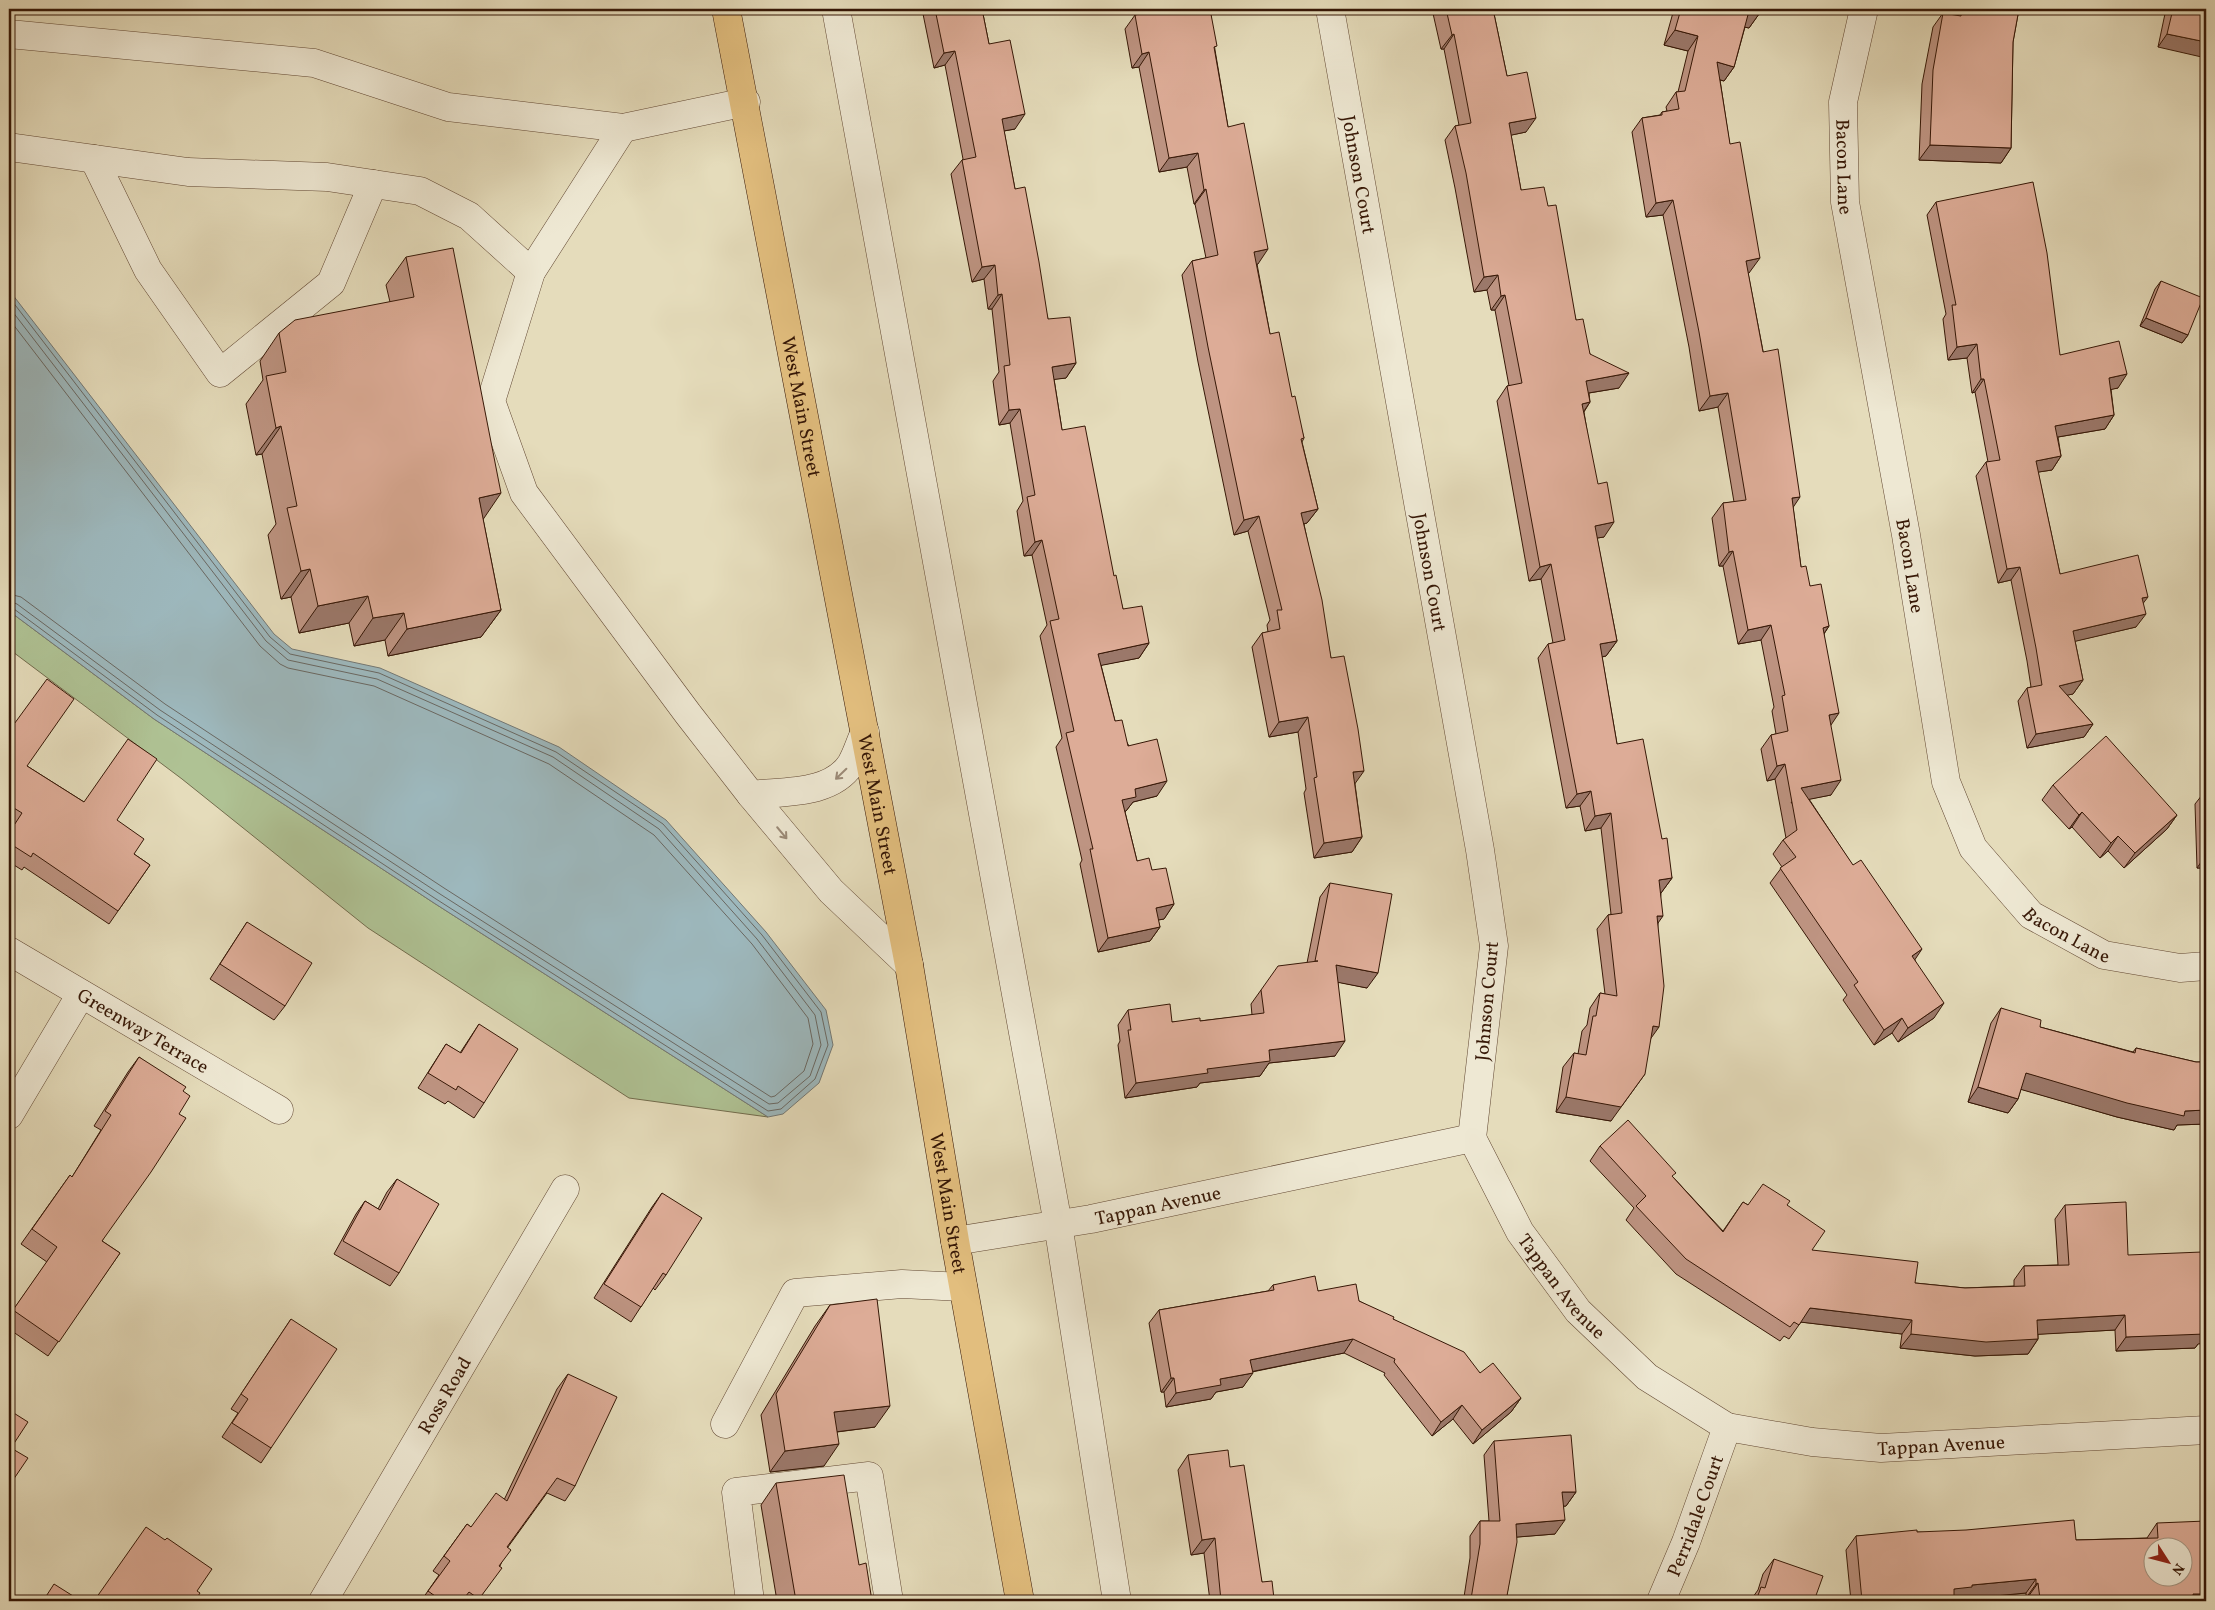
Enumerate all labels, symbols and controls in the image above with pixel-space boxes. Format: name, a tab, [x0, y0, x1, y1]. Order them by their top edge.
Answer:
street label: Johnson Court	[1334, 113, 1381, 236]
street label: Bacon Lane	[1828, 119, 1858, 217]
street label: West Main Street	[774, 334, 826, 480]
street label: Johnson Court	[1405, 511, 1452, 634]
street label: Bacon Lane	[1888, 517, 1929, 615]
street label: West Main Street	[850, 732, 903, 878]
one-way arrow	[835, 768, 847, 780]
one-way arrow	[777, 826, 788, 839]
street label: Bacon Lane	[2015, 903, 2111, 971]
street label: Johnson Court	[1470, 940, 1506, 1062]
street label: Greenway Terrace	[72, 983, 213, 1081]
street label: West Main Street	[922, 1131, 972, 1277]
street label: Tappan Avenue	[1093, 1181, 1223, 1233]
street label: Tappan Avenue	[1511, 1229, 1611, 1346]
street label: Ross Road	[413, 1352, 479, 1439]
street label: Tappan Avenue	[1876, 1430, 2006, 1463]
street label: Perridale Court	[1662, 1451, 1731, 1581]
north arrow	[2142, 1538, 2192, 1588]
text: N	[2167, 1559, 2188, 1578]

